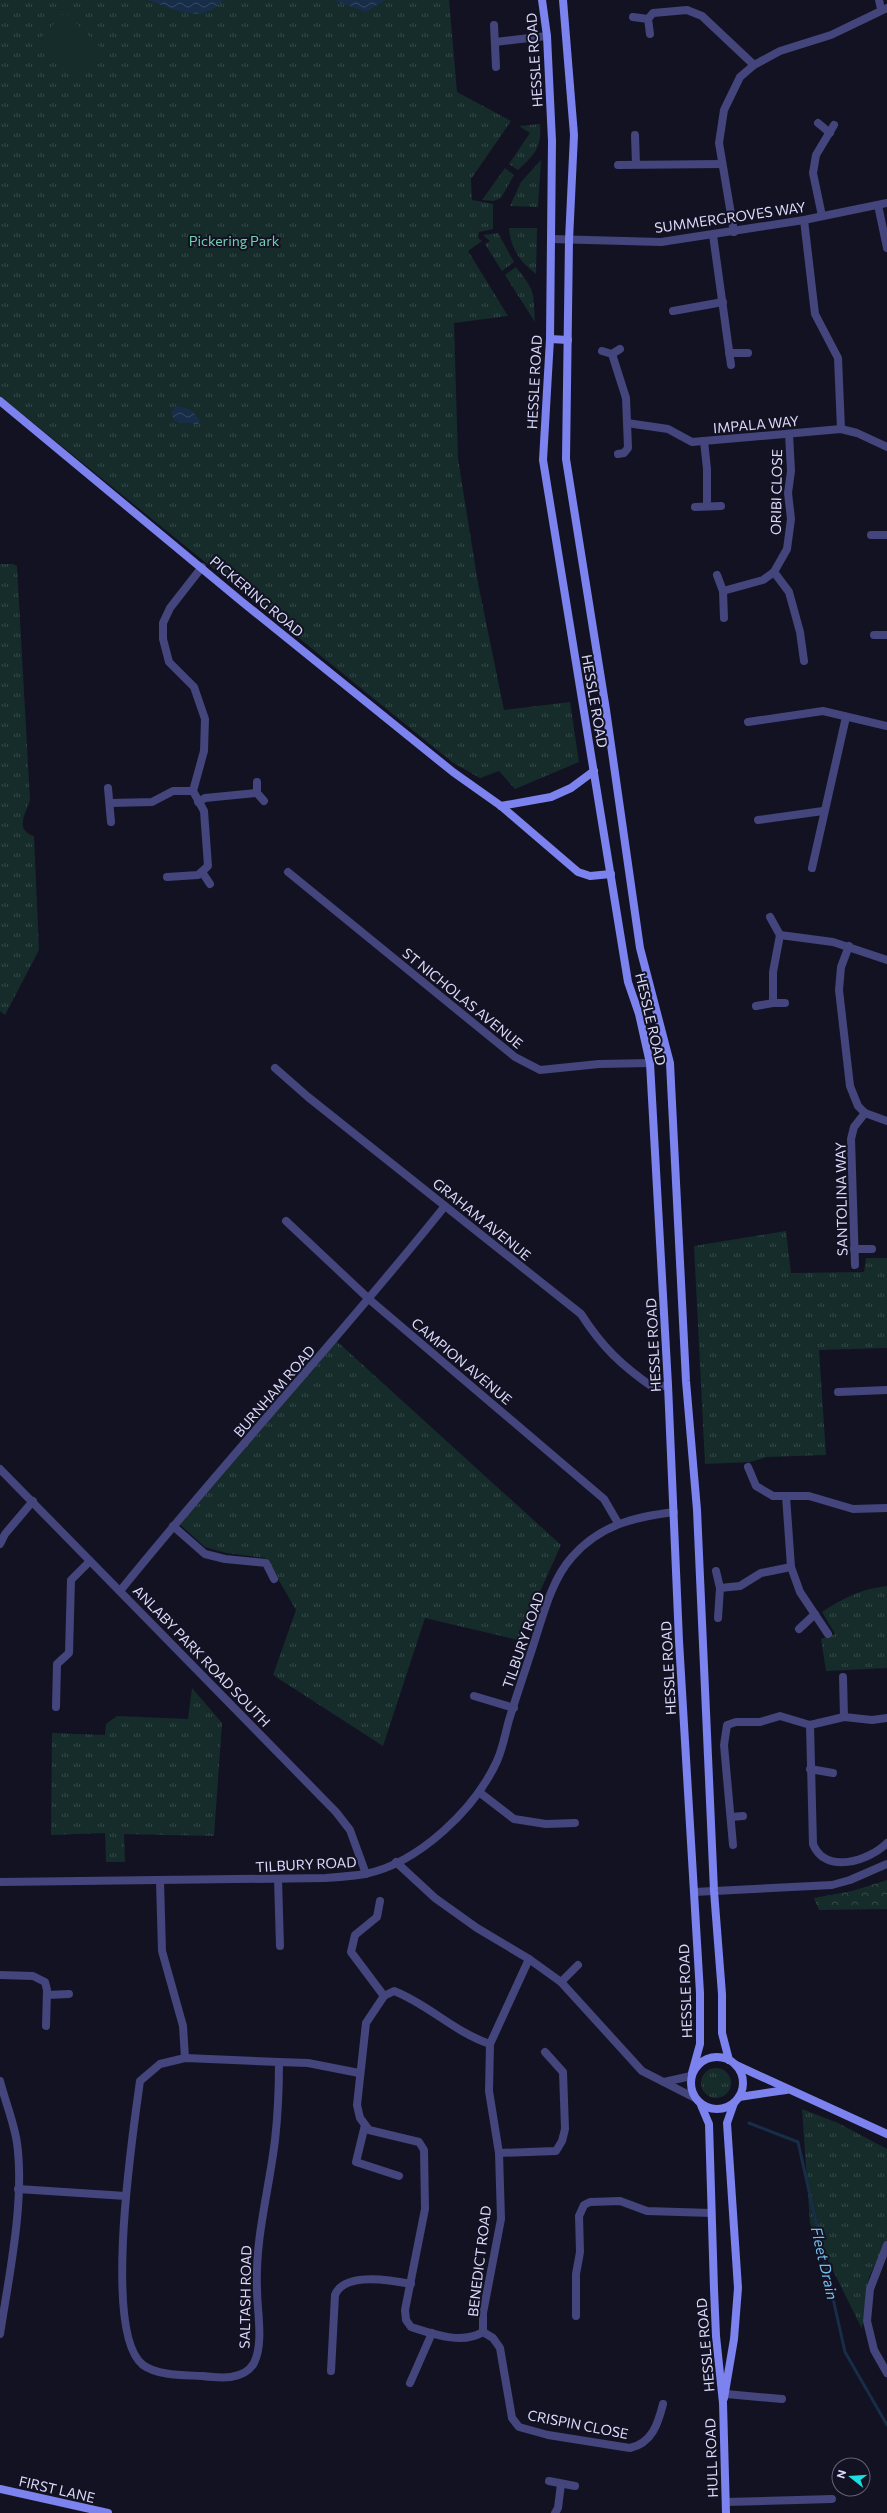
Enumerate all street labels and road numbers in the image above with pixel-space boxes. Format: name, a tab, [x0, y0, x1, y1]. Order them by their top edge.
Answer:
street label: HESSLE ROAD	[522, 12, 546, 108]
street label: SUMMERGROVES WAY	[653, 198, 807, 236]
street label: HESSLE ROAD	[523, 334, 545, 430]
street label: IMPALA WAY	[712, 412, 800, 436]
street label: ORIBI CLOSE	[767, 449, 785, 535]
street label: PICKERING ROAD	[207, 552, 307, 640]
street label: HESSLE ROAD	[578, 653, 612, 749]
street label: ST NICHOLAS AVENUE	[399, 944, 527, 1052]
street label: HESSLE ROAD	[632, 971, 670, 1067]
street label: SANTOLINA WAY	[832, 1142, 850, 1256]
street label: GRAHAM AVENUE	[430, 1174, 534, 1264]
street label: HESSLE ROAD	[642, 1297, 664, 1393]
street label: CAMPION AVENUE	[408, 1314, 516, 1408]
street label: BURNHAM ROAD	[230, 1342, 318, 1440]
street label: ANLABY PARK ROAD SOUTH	[130, 1582, 274, 1730]
street label: TILBURY ROAD	[498, 1589, 548, 1691]
street label: HESSLE ROAD	[657, 1620, 679, 1716]
street label: TILBURY ROAD	[255, 1853, 357, 1875]
street label: HESSLE ROAD	[675, 1944, 695, 2038]
street label: BENEDICT ROAD	[464, 2204, 494, 2318]
street label: SALTASH ROAD	[236, 2245, 254, 2349]
street label: HESSLE ROAD	[692, 2297, 718, 2393]
street label: CRISPIN CLOSE	[526, 2406, 630, 2442]
street label: HULL ROAD	[701, 2418, 721, 2498]
street label: FIRST LANE	[17, 2472, 97, 2506]

